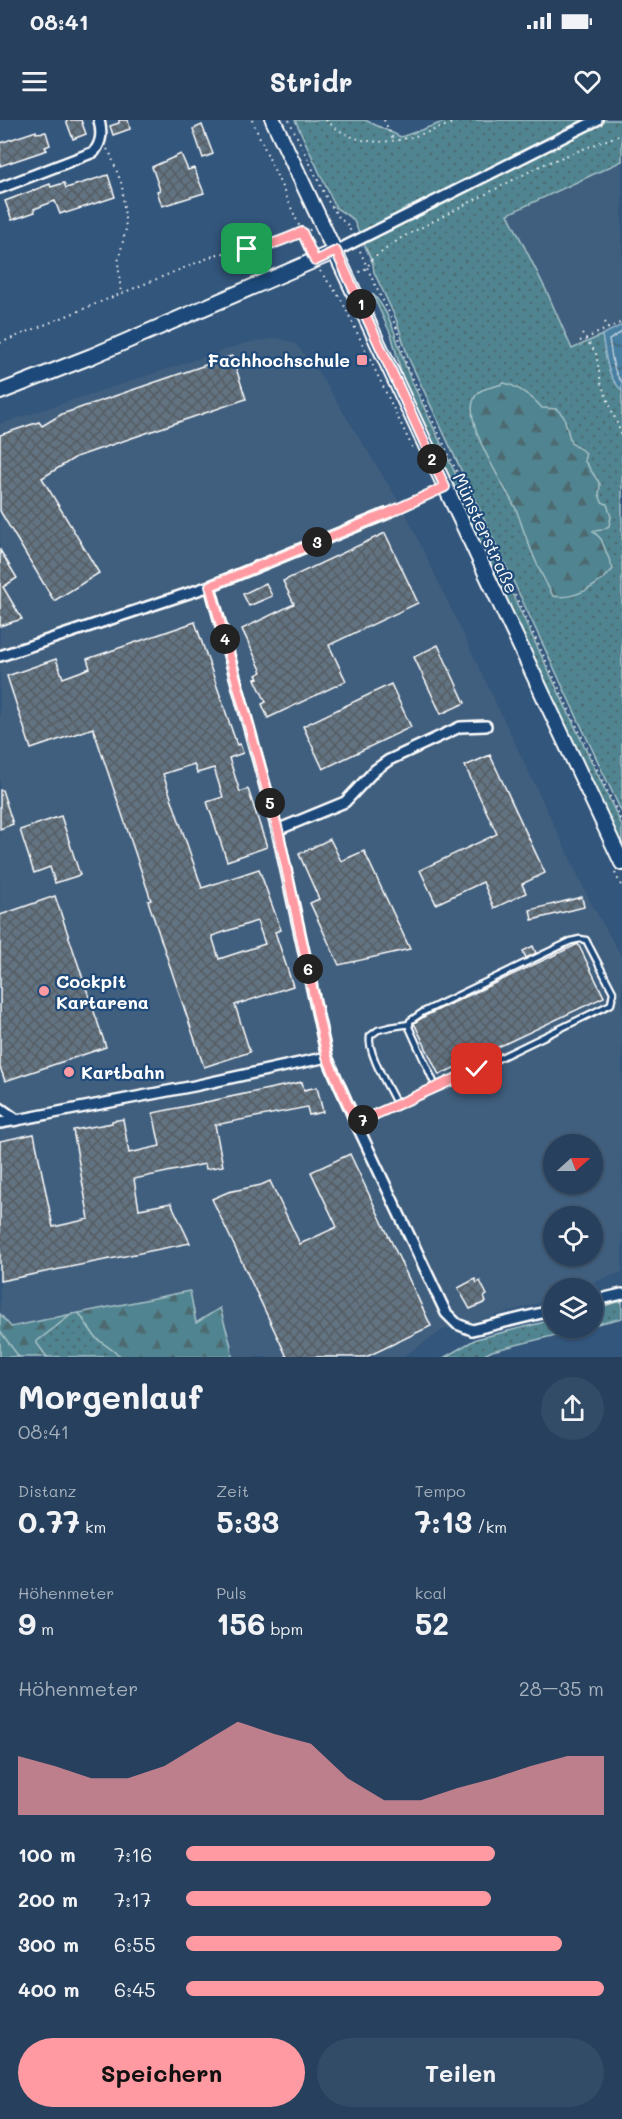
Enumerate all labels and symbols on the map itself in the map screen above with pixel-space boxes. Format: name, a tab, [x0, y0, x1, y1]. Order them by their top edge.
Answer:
pin	[221, 223, 272, 274]
pin: 1	[346, 289, 376, 319]
place label: Fachhochschule	[207, 348, 350, 372]
marker: Fachhochschule	[355, 353, 369, 367]
pin: 2	[417, 444, 447, 474]
street label: Münsterstraße	[448, 469, 524, 597]
pin: 3	[302, 527, 332, 557]
pin: 4	[210, 624, 240, 654]
pin: 5	[255, 788, 285, 818]
pin: 6	[293, 954, 323, 984]
place label: Cockpit Kartarena	[56, 969, 149, 1014]
marker: Cockpit Kartarena	[37, 984, 51, 998]
pin	[451, 1043, 502, 1094]
place label: Kartbahn	[81, 1060, 165, 1084]
marker: Kartbahn	[62, 1065, 76, 1079]
pin: 7	[348, 1105, 378, 1135]
north arrow	[543, 1134, 603, 1194]

